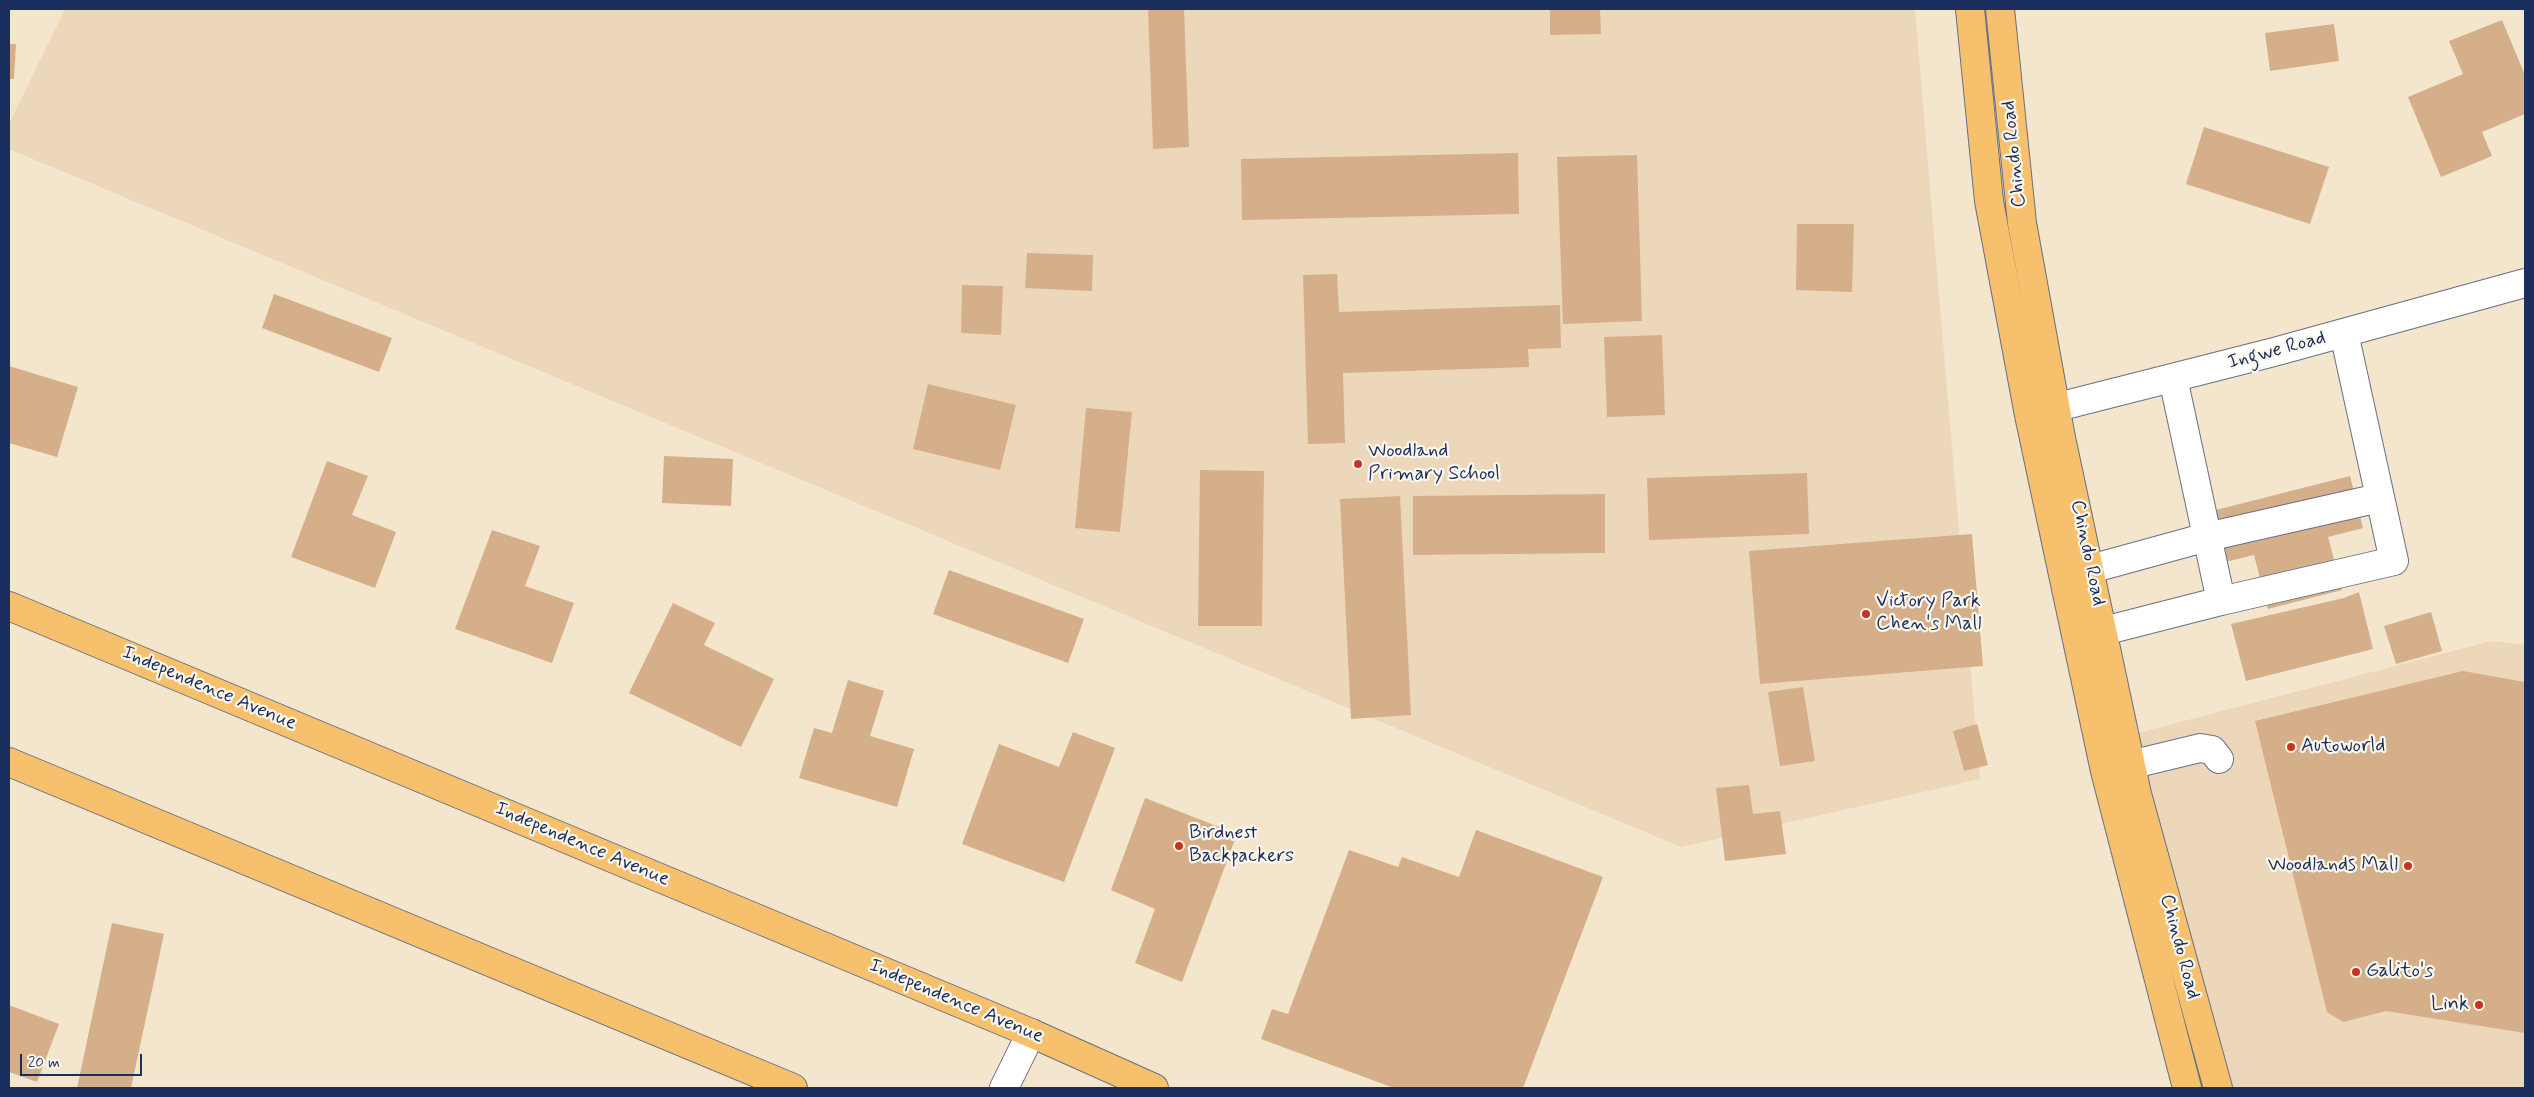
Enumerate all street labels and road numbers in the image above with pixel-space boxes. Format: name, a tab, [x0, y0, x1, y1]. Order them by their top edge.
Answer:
street label: Chindo Road	[1997, 99, 2033, 209]
street label: Ingwe Road	[2225, 326, 2329, 376]
street label: Chindo Road	[2064, 498, 2110, 608]
street label: Independence Avenue	[118, 641, 300, 737]
street label: Independence Avenue	[491, 797, 673, 893]
street label: Chindo Road	[2153, 892, 2205, 1002]
street label: Independence Avenue	[865, 954, 1047, 1050]

